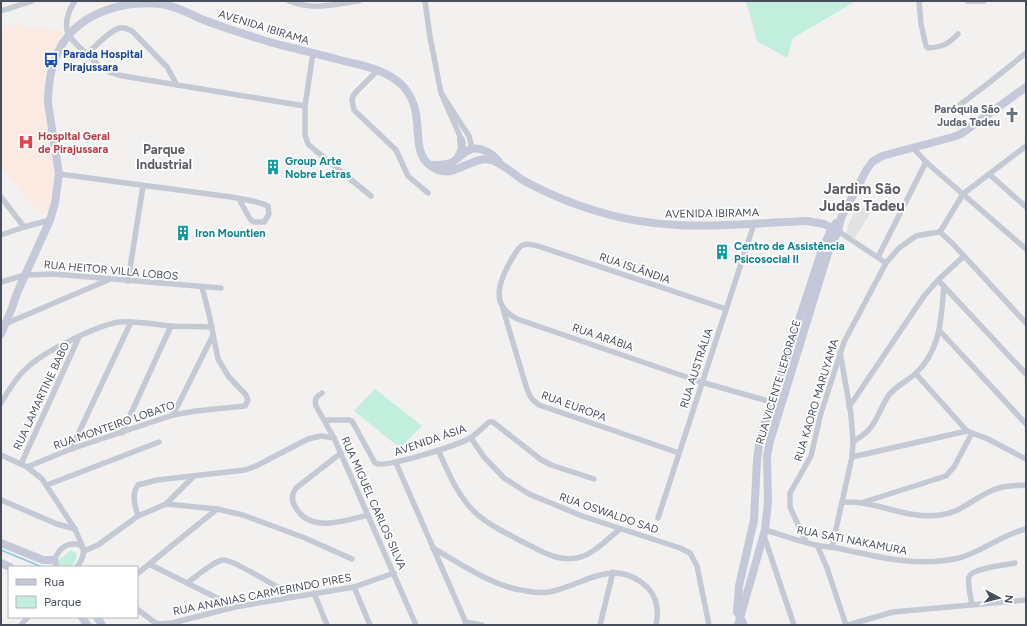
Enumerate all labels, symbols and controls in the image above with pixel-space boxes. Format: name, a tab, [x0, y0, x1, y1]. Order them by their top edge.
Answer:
street label: AVENIDA IBIRAMA	[217, 8, 311, 48]
place label: Parada Hospital Pirajussara	[63, 48, 143, 74]
bus stop icon: Parada Hospital Pirajussara	[42, 51, 60, 69]
place label: Paróquia São Judas Tadeu	[934, 103, 1001, 129]
church icon: Paróquia São Judas Tadeu	[1003, 106, 1021, 124]
place label: Hospital Geral de Pirajussara	[38, 130, 110, 156]
hospital icon: Hospital Geral de Pirajussara	[17, 133, 35, 151]
district label: Parque Industrial	[136, 142, 192, 172]
place label: Group Arte Nobre Letras	[285, 155, 351, 181]
building icon: Group Arte Nobre Letras	[264, 158, 282, 176]
district label: Jardim São Judas Tadeu	[819, 180, 905, 215]
street label: AVENIDA IBIRAMA	[665, 206, 760, 221]
building icon: Iron Mountien	[174, 224, 192, 242]
place label: Iron Mountien	[195, 227, 266, 240]
place label: Centro de Assistência Psicosocial II	[734, 240, 845, 266]
building icon: Centro de Assistência Psicosocial II	[713, 243, 731, 261]
street label: RUA ISLÂNDIA	[598, 249, 673, 287]
street label: RUA HEITOR VILLA LOBOS	[43, 258, 179, 283]
street label: RUA VICENTE LEPORACE	[753, 318, 804, 446]
street label: RUA ARÁBIA	[571, 321, 636, 354]
street label: RUA AUSTRÁLIA	[677, 326, 716, 410]
street label: RUA KAORO MARUYAMA	[792, 337, 842, 463]
street label: RUA LAMARTINE BABO	[11, 340, 72, 452]
street label: RUA EUROPA	[539, 389, 609, 424]
street label: RUA MONTEIRO LOBATO	[52, 398, 177, 452]
street label: AVENIDA ÁSIA	[393, 422, 468, 459]
street label: RUA MIGUEL CARLOS SILVA	[338, 435, 409, 572]
street label: RUA OSWALDO SAD	[558, 490, 661, 537]
street label: RUA SATI NAKAMURA	[796, 523, 909, 558]
legend	[8, 566, 138, 618]
street label: RUA ANANIAS CARMERINDO PIRES	[172, 571, 353, 618]
text: Rua	[44, 575, 64, 589]
north arrow	[979, 578, 1019, 618]
text: N	[1001, 594, 1015, 604]
text: Parque	[44, 595, 82, 609]

